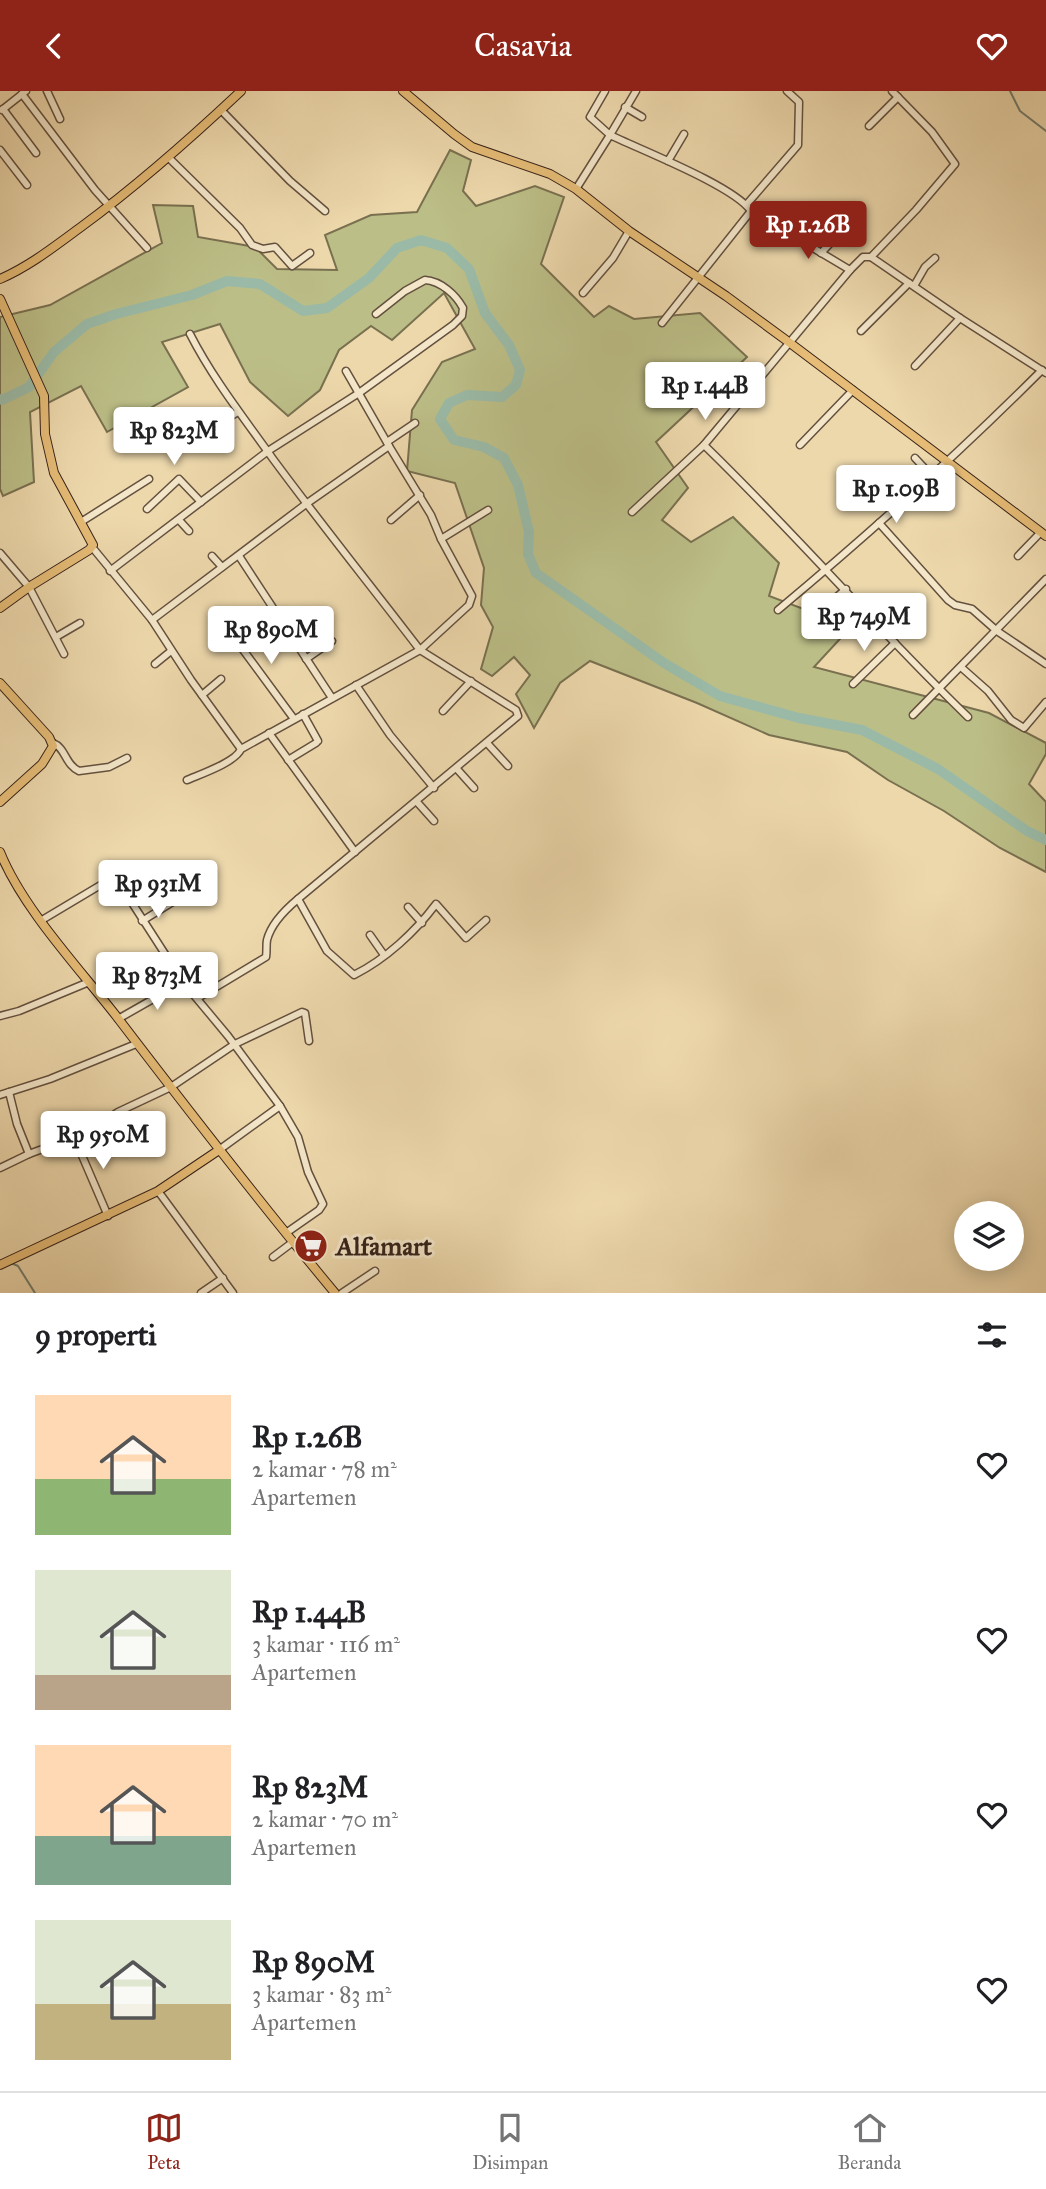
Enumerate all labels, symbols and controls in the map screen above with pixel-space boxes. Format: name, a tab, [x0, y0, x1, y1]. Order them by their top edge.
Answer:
text: Casavia	[474, 26, 572, 65]
icon: back	[35, 27, 73, 65]
icon: heart	[973, 27, 1011, 65]
pin: Rp 1.26B	[736, 201, 880, 261]
text: Rp 1.26B	[766, 210, 850, 238]
pin: Rp 1.44B	[633, 363, 777, 422]
text: Rp 1.44B	[661, 371, 749, 399]
pin: Rp 823M	[109, 407, 239, 467]
text: Rp 823M	[129, 416, 219, 444]
pin: Rp 1.09B	[824, 465, 968, 525]
text: Rp 1.09B	[852, 474, 940, 502]
pin: Rp 749M	[799, 594, 929, 653]
text: Rp 749M	[817, 602, 911, 630]
pin: Rp 890M	[206, 607, 336, 666]
text: Rp 890M	[224, 615, 318, 643]
pin: Rp 931M	[93, 861, 223, 920]
text: Rp 931M	[115, 869, 202, 897]
pin: Rp 873M	[92, 953, 222, 1012]
text: Rp 873M	[112, 961, 202, 989]
pin: Rp 950M	[38, 1111, 168, 1171]
text: Rp 950M	[57, 1120, 149, 1148]
map controls	[954, 1201, 1024, 1271]
button: layers	[954, 1201, 1024, 1271]
supermarket icon: Alfamart	[292, 1227, 330, 1265]
place label: Alfamart	[334, 1230, 433, 1262]
icon: filters	[973, 1316, 1011, 1354]
text: 9 properti	[35, 1317, 157, 1353]
text: Rp 1.26B	[252, 1419, 363, 1455]
icon: home	[91, 1423, 175, 1507]
icon: heart	[973, 1446, 1011, 1484]
text: 2 kamar · 78 m²	[252, 1455, 397, 1483]
text: Apartemen	[252, 1483, 356, 1511]
text: Rp 1.44B	[252, 1594, 366, 1630]
icon: home	[91, 1598, 175, 1682]
icon: heart	[973, 1621, 1011, 1659]
text: 3 kamar · 116 m²	[252, 1630, 400, 1658]
text: Apartemen	[252, 1658, 356, 1686]
text: Rp 823M	[252, 1769, 368, 1805]
icon: home	[91, 1773, 175, 1857]
icon: heart	[973, 1796, 1011, 1834]
text: 2 kamar · 70 m²	[252, 1805, 398, 1833]
text: Apartemen	[252, 1833, 356, 1861]
text: Rp 890M	[252, 1944, 375, 1980]
icon: home	[91, 1948, 175, 2032]
icon: heart	[973, 1971, 1011, 2009]
text: 3 kamar · 83 m²	[252, 1980, 392, 2008]
text: Apartemen	[252, 2008, 356, 2036]
tab: Peta	[145, 2109, 183, 2174]
tab: Disimpan	[472, 2109, 548, 2174]
tab: Beranda	[838, 2109, 901, 2174]

